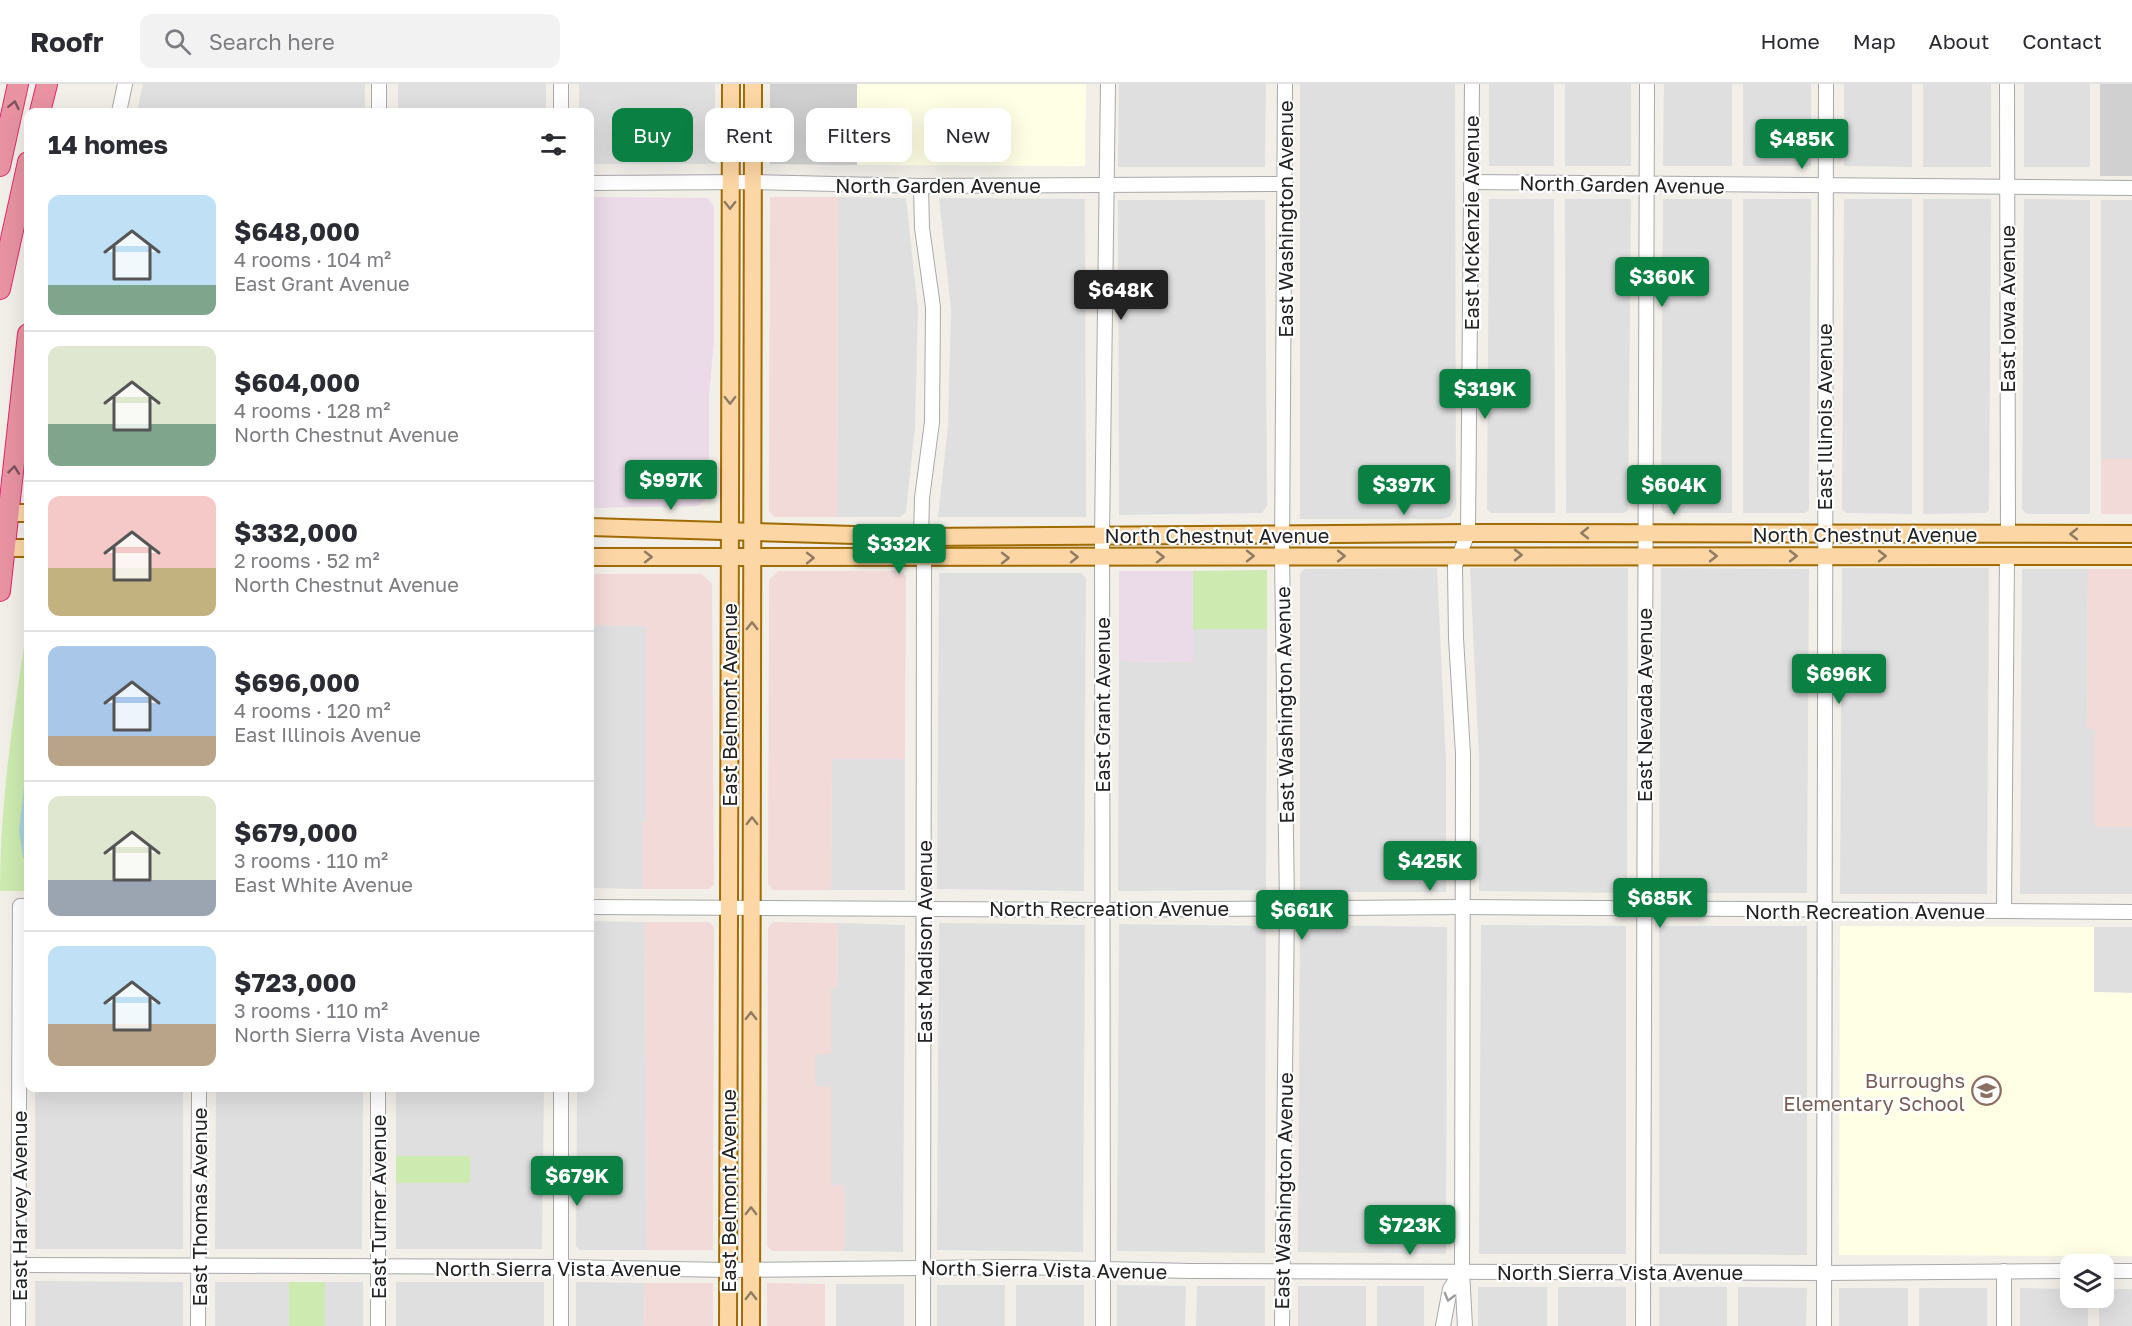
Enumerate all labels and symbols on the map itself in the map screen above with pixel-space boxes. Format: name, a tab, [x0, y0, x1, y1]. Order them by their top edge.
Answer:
one-way arrow	[6, 100, 19, 110]
street label: East Washington Avenue	[1273, 100, 1297, 338]
street label: East McKenzie Avenue	[1459, 115, 1483, 331]
pin: $485K	[1760, 119, 1844, 170]
street label: North Garden Avenue	[1519, 170, 1725, 198]
street label: North Garden Avenue	[835, 173, 1041, 197]
one-way arrow	[724, 201, 736, 210]
street label: East Iowa Avenue	[1995, 225, 2019, 393]
pin: $360K	[1620, 257, 1704, 308]
pin: $648K	[1079, 270, 1163, 321]
street label: East Illinois Avenue	[1812, 323, 1836, 511]
pin: $319K	[1443, 369, 1527, 420]
one-way arrow	[724, 396, 736, 405]
pin: $997K	[629, 460, 713, 511]
pin: $397K	[1362, 465, 1446, 516]
pin: $604K	[1632, 465, 1716, 516]
one-way arrow	[7, 466, 20, 475]
street label: North Chestnut Avenue	[1753, 522, 1977, 546]
street label: North Chestnut Avenue	[1105, 523, 1329, 547]
pin: $332K	[857, 524, 941, 575]
one-way arrow	[1581, 527, 1590, 539]
one-way arrow	[2069, 528, 2078, 540]
one-way arrow	[1513, 549, 1522, 561]
one-way arrow	[1245, 550, 1254, 562]
one-way arrow	[1336, 550, 1345, 562]
one-way arrow	[1708, 550, 1717, 562]
one-way arrow	[1789, 550, 1798, 562]
one-way arrow	[1877, 550, 1886, 562]
one-way arrow	[643, 551, 652, 563]
one-way arrow	[1070, 551, 1079, 563]
one-way arrow	[1156, 551, 1165, 563]
one-way arrow	[806, 552, 815, 564]
one-way arrow	[1001, 552, 1010, 564]
street label: East Washington Avenue	[1270, 586, 1298, 824]
street label: East Belmont Avenue	[717, 603, 741, 807]
street label: East Nevada Avenue	[1632, 608, 1656, 802]
street label: East Grant Avenue	[1090, 617, 1114, 793]
one-way arrow	[746, 621, 758, 630]
pin: $696K	[1797, 654, 1881, 705]
one-way arrow	[746, 816, 758, 825]
street label: East Madison Avenue	[912, 840, 936, 1044]
pin: $425K	[1388, 841, 1472, 892]
pin: $685K	[1618, 878, 1702, 929]
pin: $661K	[1260, 890, 1344, 941]
street label: North Recreation Avenue	[989, 896, 1229, 920]
street label: North Recreation Avenue	[1745, 899, 1985, 923]
one-way arrow	[745, 1011, 757, 1020]
place label: Burroughs Elementary School	[1783, 1068, 1965, 1115]
street label: East Washington Avenue	[1269, 1072, 1297, 1310]
school or university icon: Burroughs Elementary School	[1970, 1075, 2002, 1107]
street label: East Belmont Avenue	[716, 1089, 740, 1293]
street label: East Thomas Avenue	[187, 1108, 211, 1306]
street label: East Harvey Avenue	[7, 1111, 31, 1301]
street label: East Turner Avenue	[366, 1115, 390, 1299]
pin: $679K	[535, 1156, 619, 1207]
pin: $723K	[1368, 1205, 1452, 1256]
one-way arrow	[745, 1206, 757, 1215]
street label: North Sierra Vista Avenue	[921, 1255, 1167, 1283]
street label: North Sierra Vista Avenue	[435, 1256, 681, 1280]
street label: North Sierra Vista Avenue	[1497, 1260, 1743, 1284]
one-way arrow	[745, 1292, 757, 1301]
one-way arrow	[1443, 1292, 1456, 1302]

